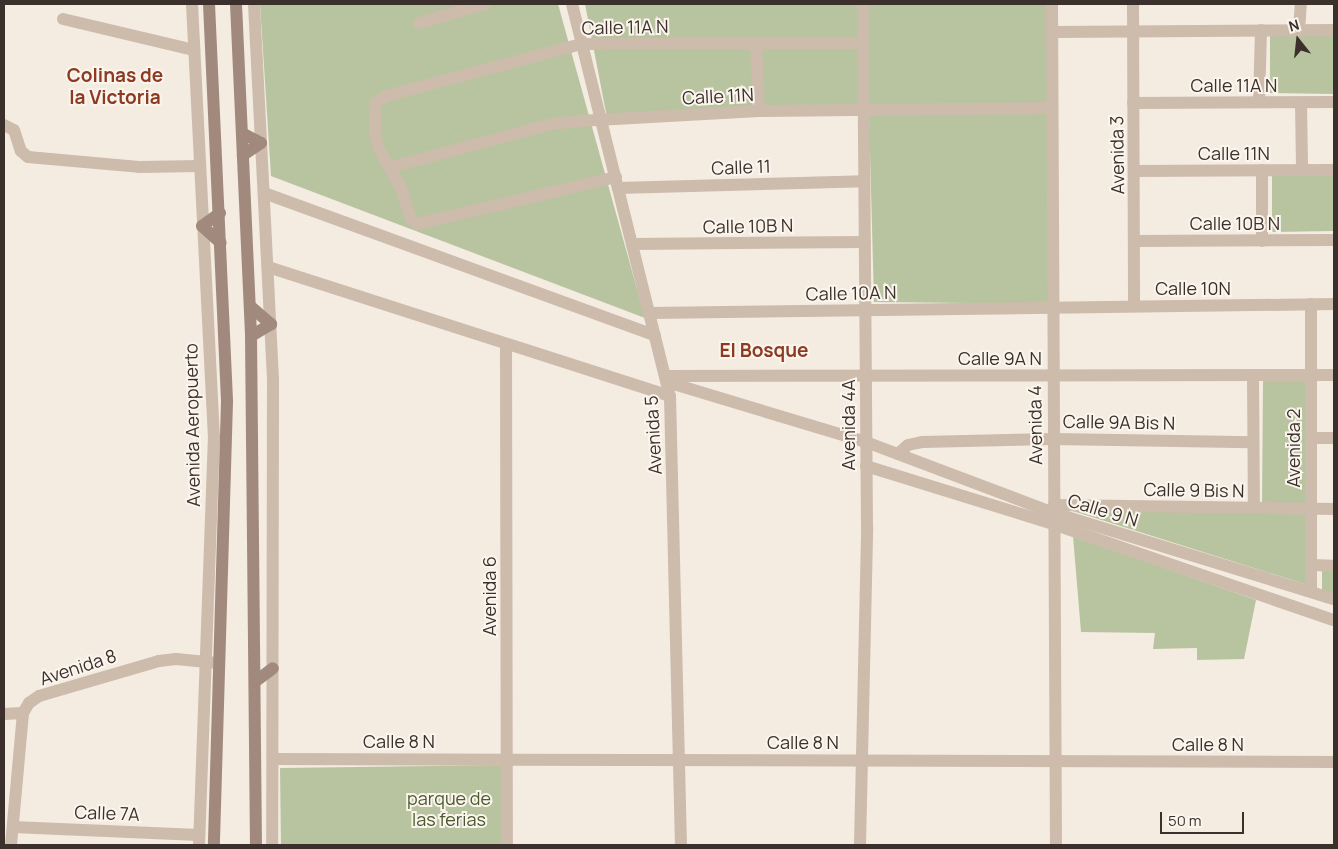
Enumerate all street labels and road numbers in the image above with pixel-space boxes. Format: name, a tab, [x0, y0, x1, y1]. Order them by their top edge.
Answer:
street label: Calle 11A N	[581, 15, 669, 39]
street label: Calle 11A N	[1191, 74, 1277, 96]
street label: Calle 11N	[682, 83, 754, 109]
street label: Avenida 3	[1106, 115, 1128, 195]
street label: Calle 11N	[1198, 142, 1270, 164]
street label: Calle 11	[711, 155, 771, 179]
street label: Calle 10B N	[1190, 212, 1280, 234]
street label: Calle 10B N	[703, 214, 793, 238]
street label: Calle 10N	[1155, 277, 1231, 299]
street label: Calle 10A N	[805, 281, 897, 305]
street label: Avenida Aeropuerto	[180, 343, 204, 507]
street label: Calle 9A N	[958, 347, 1042, 369]
street label: Avenida 4A	[837, 379, 859, 471]
street label: Avenida 4	[1024, 385, 1046, 465]
street label: Avenida 5	[640, 395, 666, 475]
street label: Avenida 2	[1282, 408, 1304, 488]
street label: Calle 9A Bis N	[1063, 410, 1175, 434]
street label: Calle 9 Bis N	[1143, 478, 1245, 502]
street label: Calle 9 N	[1065, 489, 1141, 531]
street label: Avenida 6	[478, 556, 500, 636]
street label: Avenida 8	[37, 644, 119, 690]
street label: Calle 8 N	[363, 730, 435, 752]
street label: Calle 8 N	[767, 731, 839, 753]
street label: Calle 8 N	[1172, 733, 1244, 755]
street label: Calle 7A	[74, 801, 140, 825]

